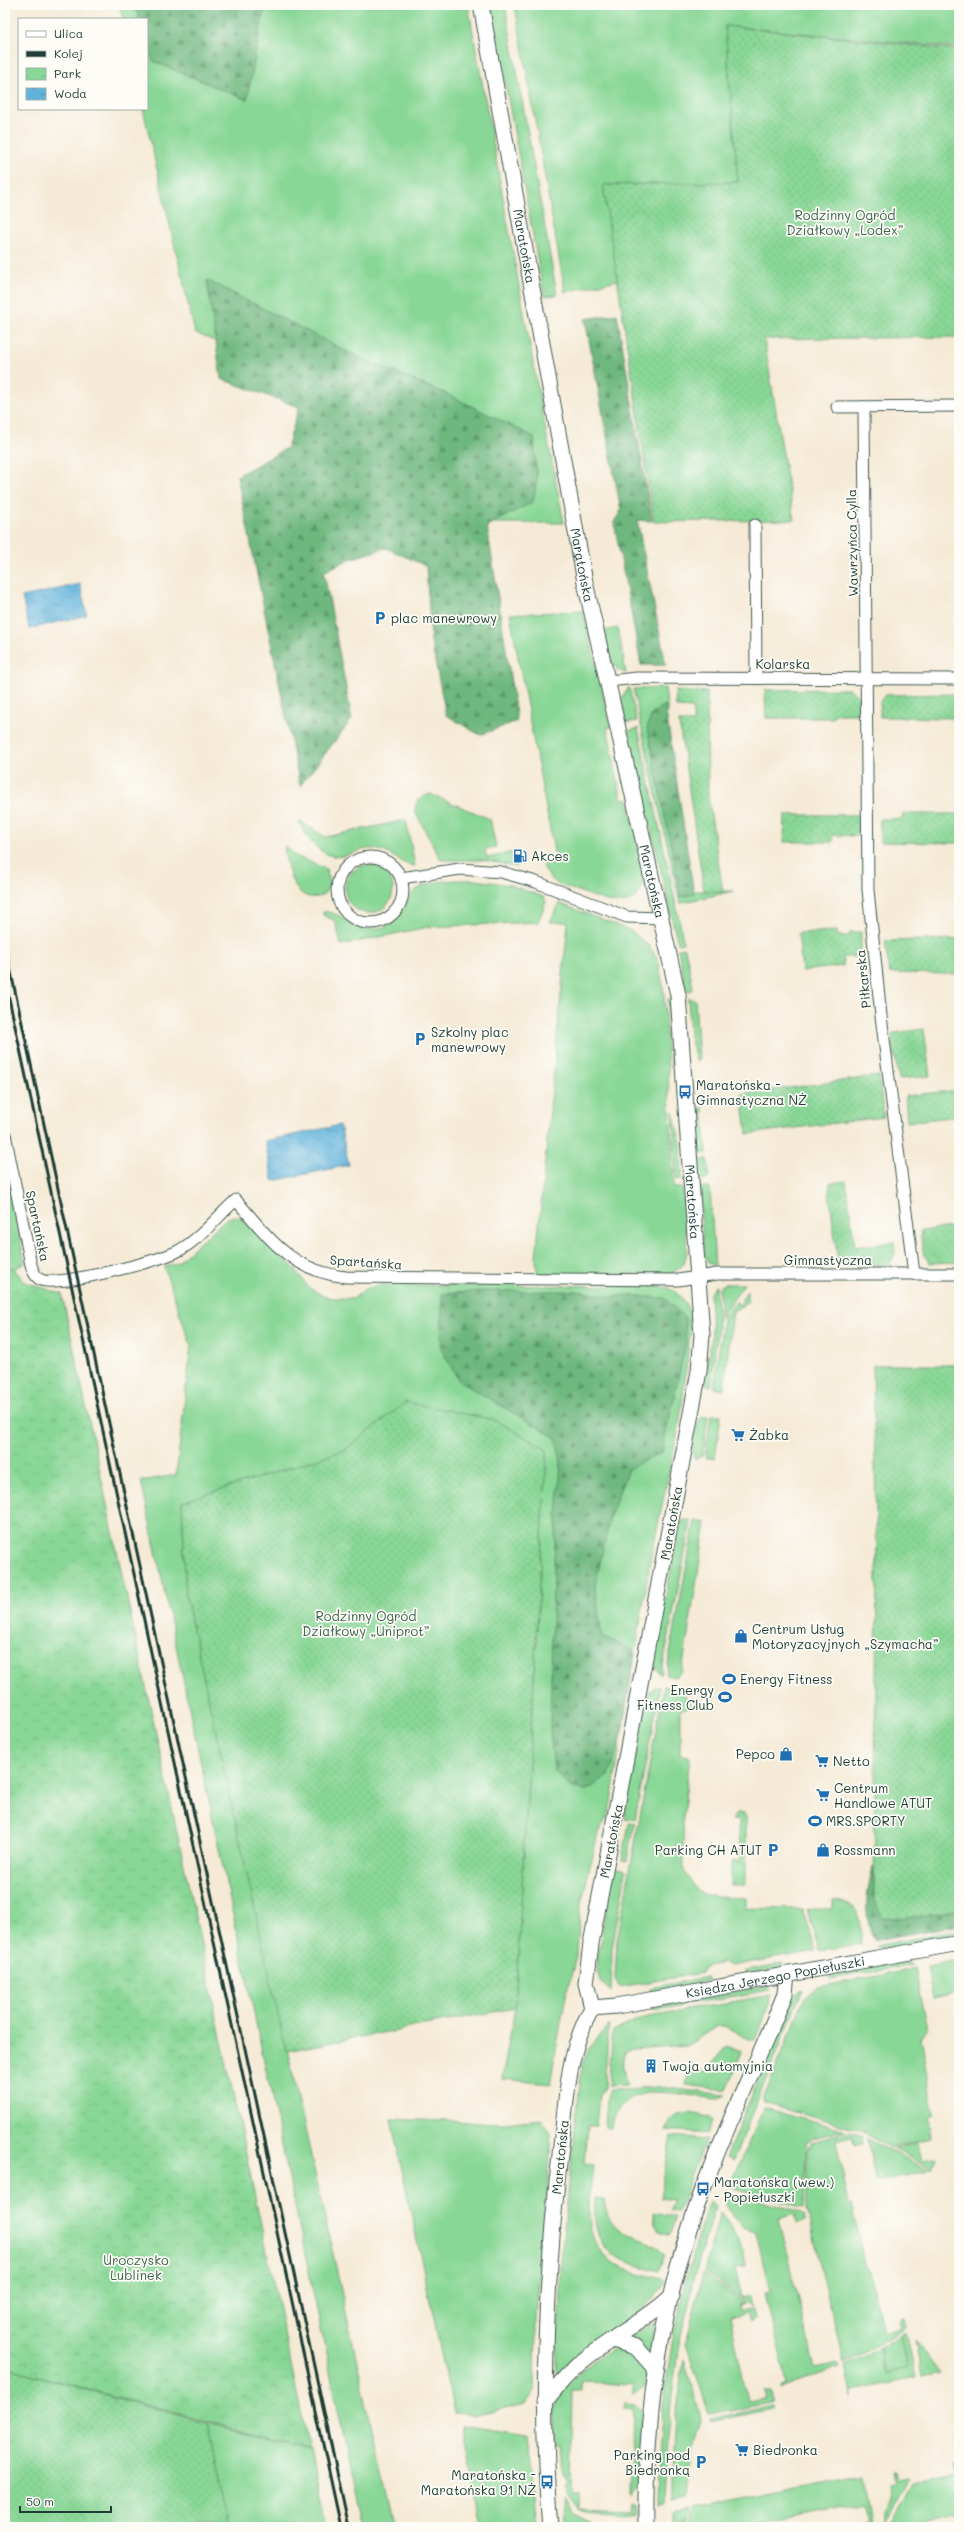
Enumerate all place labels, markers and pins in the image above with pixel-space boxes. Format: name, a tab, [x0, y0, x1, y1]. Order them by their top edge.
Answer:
place label: plac manewrowy	[391, 609, 497, 626]
parking icon: plac manewrowy	[372, 610, 388, 626]
place label: Akces	[531, 847, 569, 864]
fuel station icon: Akces	[512, 848, 528, 864]
place label: Szkolny plac manewrowy	[431, 1023, 509, 1055]
parking icon: Szkolny plac manewrowy	[412, 1031, 428, 1047]
place label: Maratońska - Gimnastyczna NŻ	[696, 1076, 807, 1108]
bus stop icon: Maratońska - Gimnastyczna NŻ	[677, 1084, 693, 1100]
place label: Żabka	[749, 1426, 789, 1443]
supermarket icon: Żabka	[730, 1427, 746, 1443]
place label: Centrum Usług Motoryzacyjnych „Szymacha”	[752, 1620, 939, 1652]
shop icon: Centrum Usług Motoryzacyjnych „Szymacha”	[733, 1628, 749, 1644]
place label: Energy Fitness	[740, 1670, 833, 1687]
sports icon: Energy Fitness	[721, 1671, 737, 1687]
place label: Energy Fitness Club	[637, 1681, 714, 1713]
sports icon: Energy Fitness Club	[717, 1689, 733, 1705]
place label: Pepco	[736, 1745, 775, 1762]
shop icon: Pepco	[778, 1746, 794, 1762]
place label: Netto	[833, 1752, 870, 1769]
supermarket icon: Netto	[814, 1753, 830, 1769]
place label: Centrum Handlowe ATUT	[834, 1779, 932, 1811]
supermarket icon: Centrum Handlowe ATUT	[815, 1787, 831, 1803]
place label: MRS.SPORTY	[826, 1812, 906, 1829]
sports icon: MRS.SPORTY	[807, 1813, 823, 1829]
place label: Parking CH ATUT	[655, 1841, 762, 1858]
place label: Rossmann	[834, 1841, 896, 1858]
parking icon: Parking CH ATUT	[765, 1842, 781, 1858]
shop icon: Rossmann	[815, 1842, 831, 1858]
place label: Twoja automyjnia	[662, 2057, 773, 2074]
building icon: Twoja automyjnia	[643, 2058, 659, 2074]
place label: Maratońska (wew.) - Popiełuszki	[714, 2173, 834, 2205]
bus stop icon: Maratońska (wew.) - Popiełuszki	[695, 2181, 711, 2197]
place label: Biedronka	[753, 2441, 818, 2458]
supermarket icon: Biedronka	[734, 2442, 750, 2458]
place label: Parking pod Biedronką	[614, 2446, 690, 2478]
parking icon: Parking pod Biedronką	[693, 2454, 709, 2470]
place label: Maratońska - Maratońska 91 NŻ	[421, 2466, 536, 2498]
bus stop icon: Maratońska - Maratońska 91 NŻ	[539, 2474, 555, 2490]

